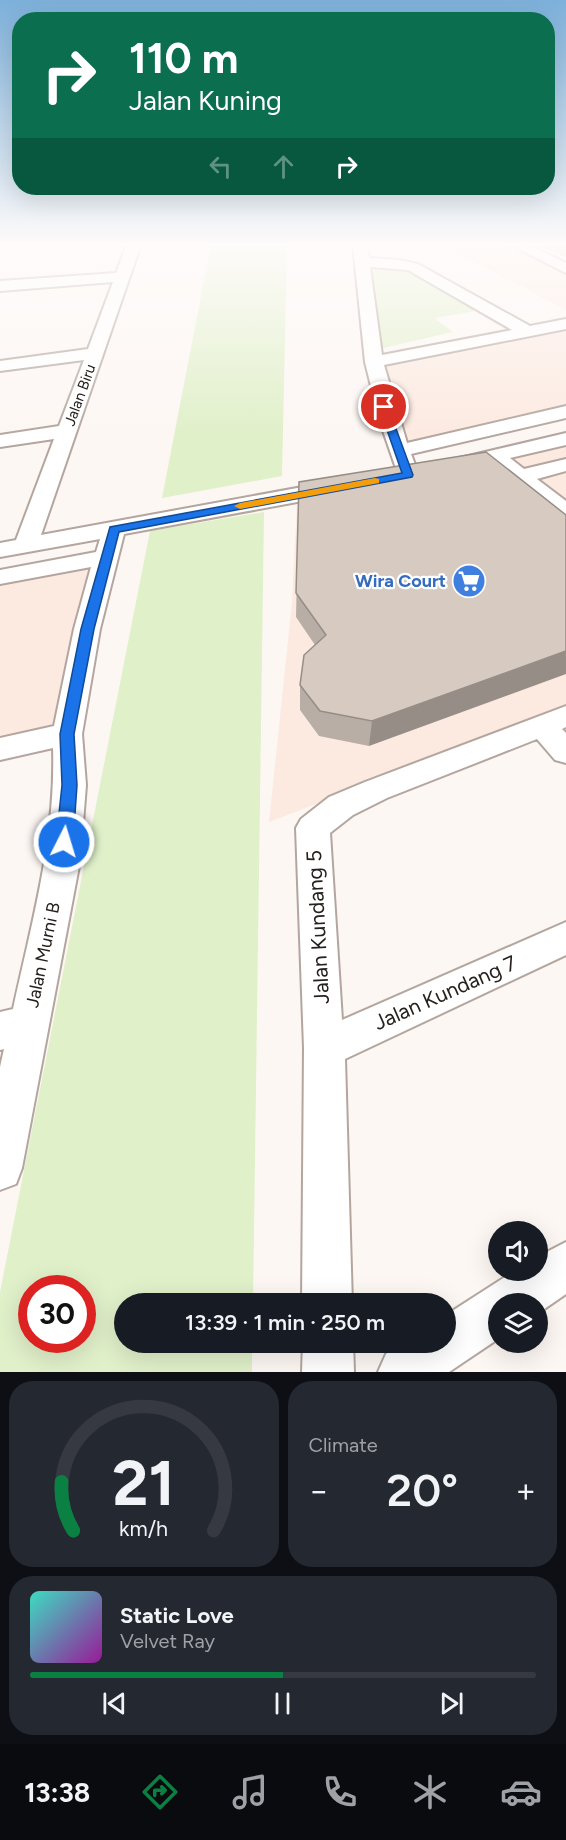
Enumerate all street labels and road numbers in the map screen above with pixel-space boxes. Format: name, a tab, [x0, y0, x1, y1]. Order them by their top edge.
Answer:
street label: Jalan Biru	[61, 362, 99, 428]
street label: Jalan Kundang 5	[301, 849, 334, 1005]
street label: Jalan Murni B	[21, 900, 65, 1010]
street label: Jalan Kundang 7	[370, 950, 520, 1035]

